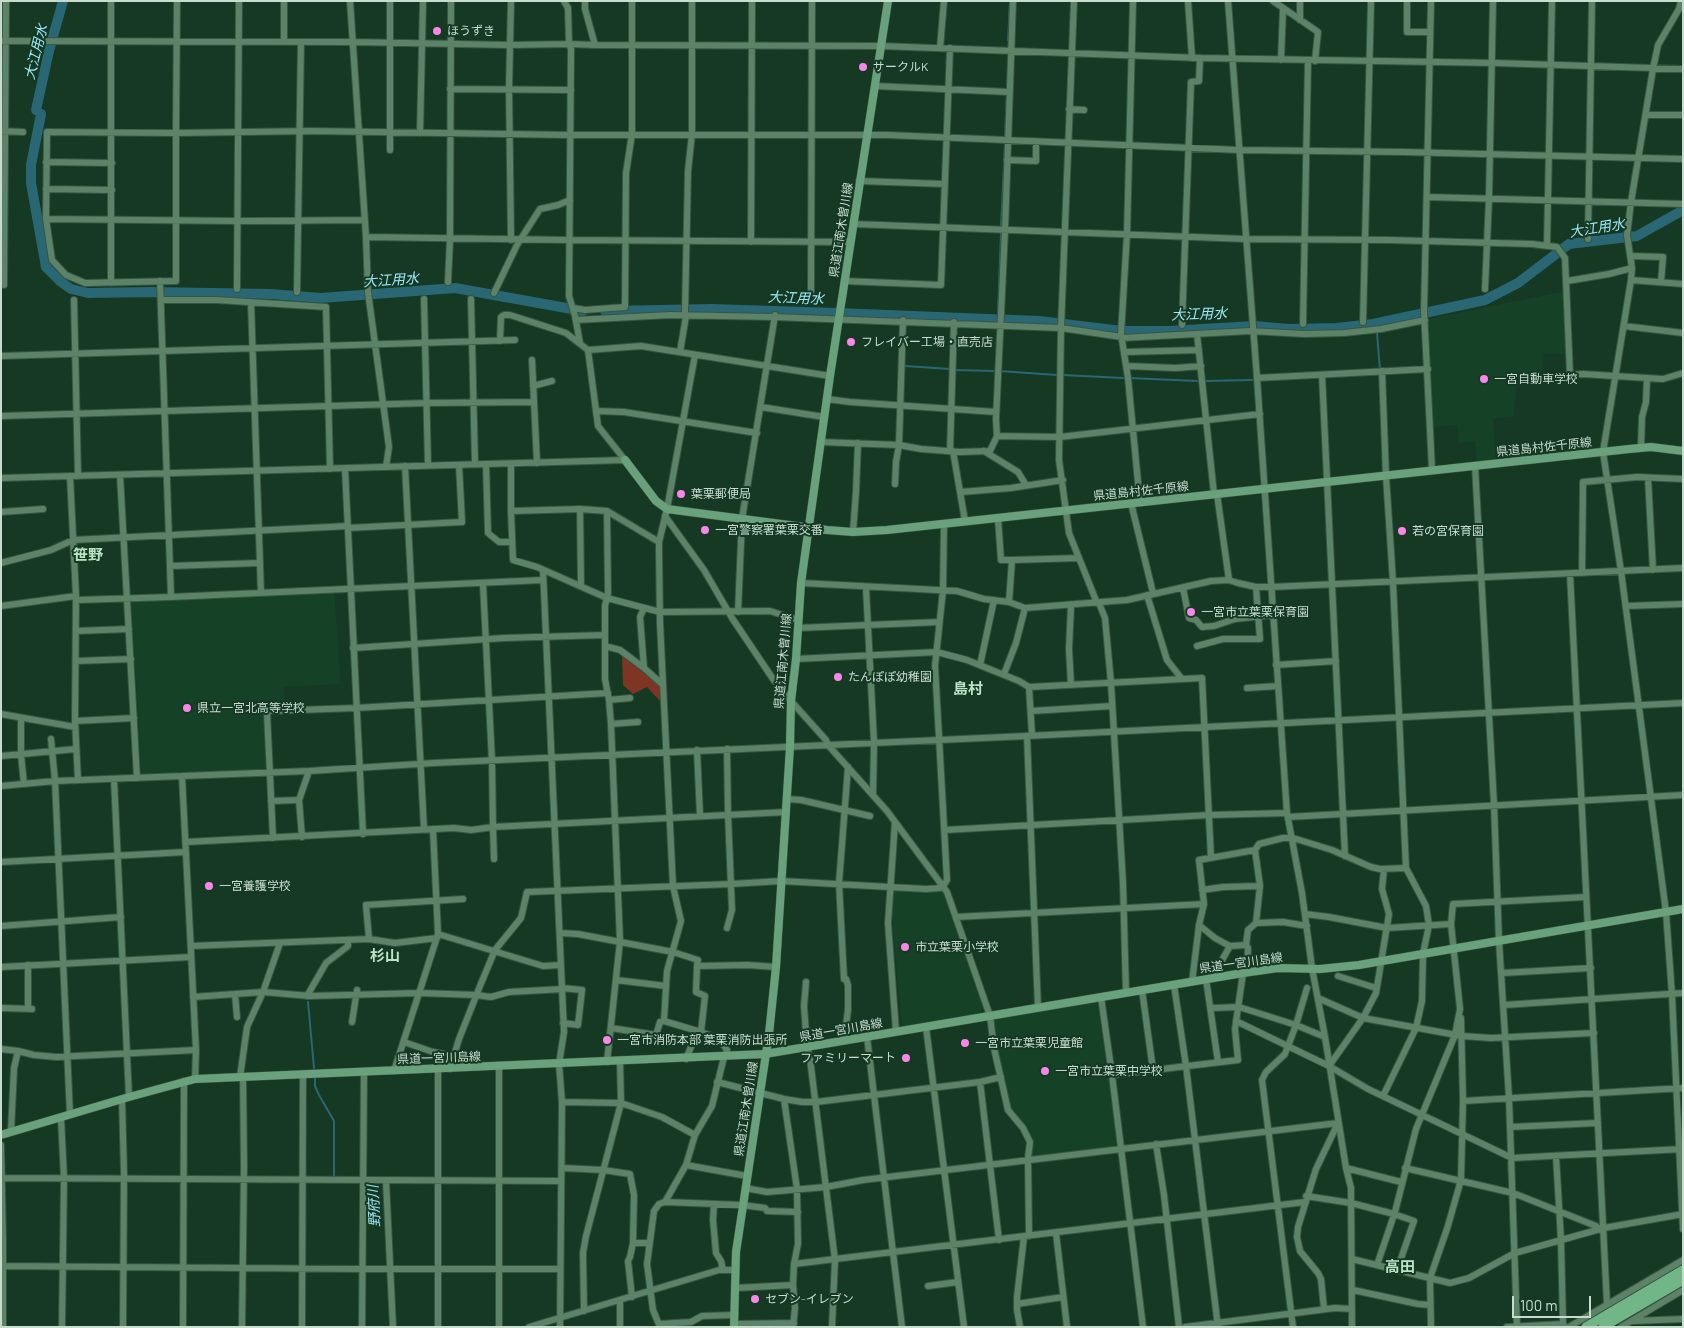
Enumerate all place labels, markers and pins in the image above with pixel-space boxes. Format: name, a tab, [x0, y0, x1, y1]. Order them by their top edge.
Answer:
place label: ほうずき	[447, 24, 495, 38]
marker: ほうずき	[431, 25, 443, 37]
place label: サークルK	[873, 60, 928, 74]
marker: サークルK	[857, 61, 869, 73]
place label: フレイバー工場・直売店	[861, 335, 993, 349]
marker: フレイバー工場・直売店	[845, 336, 857, 348]
place label: 一宮自動車学校	[1494, 372, 1578, 386]
marker: 一宮自動車学校	[1478, 373, 1490, 385]
place label: 葉栗郵便局	[691, 487, 751, 501]
marker: 葉栗郵便局	[675, 488, 687, 500]
place label: 一宮警察署葉栗交番	[715, 523, 823, 537]
marker: 一宮警察署葉栗交番	[699, 524, 711, 536]
place label: 若の宮保育園	[1412, 524, 1484, 538]
marker: 若の宮保育園	[1396, 525, 1408, 537]
place label: 一宮市立葉栗保育園	[1201, 605, 1309, 619]
marker: 一宮市立葉栗保育園	[1185, 606, 1197, 618]
place label: たんぽぽ幼稚園	[848, 670, 932, 684]
marker: たんぽぽ幼稚園	[832, 671, 844, 683]
place label: 県立一宮北高等学校	[197, 701, 305, 715]
marker: 県立一宮北高等学校	[181, 702, 193, 714]
place label: 一宮養護学校	[219, 879, 291, 893]
marker: 一宮養護学校	[203, 880, 215, 892]
place label: 市立葉栗小学校	[915, 940, 999, 954]
marker: 市立葉栗小学校	[899, 941, 911, 953]
place label: 一宮市消防本部 葉栗消防出張所	[617, 1033, 787, 1047]
marker: 一宮市消防本部 葉栗消防出張所	[601, 1034, 613, 1046]
place label: 一宮市立葉栗児童館	[975, 1036, 1083, 1050]
marker: 一宮市立葉栗児童館	[959, 1037, 971, 1049]
place label: ファミリーマート	[800, 1051, 896, 1065]
marker: ファミリーマート	[900, 1052, 912, 1064]
place label: 一宮市立葉栗中学校	[1055, 1064, 1163, 1078]
marker: 一宮市立葉栗中学校	[1039, 1065, 1051, 1077]
place label: セブン-イレブン	[765, 1292, 854, 1306]
marker: セブン-イレブン	[749, 1293, 761, 1305]

